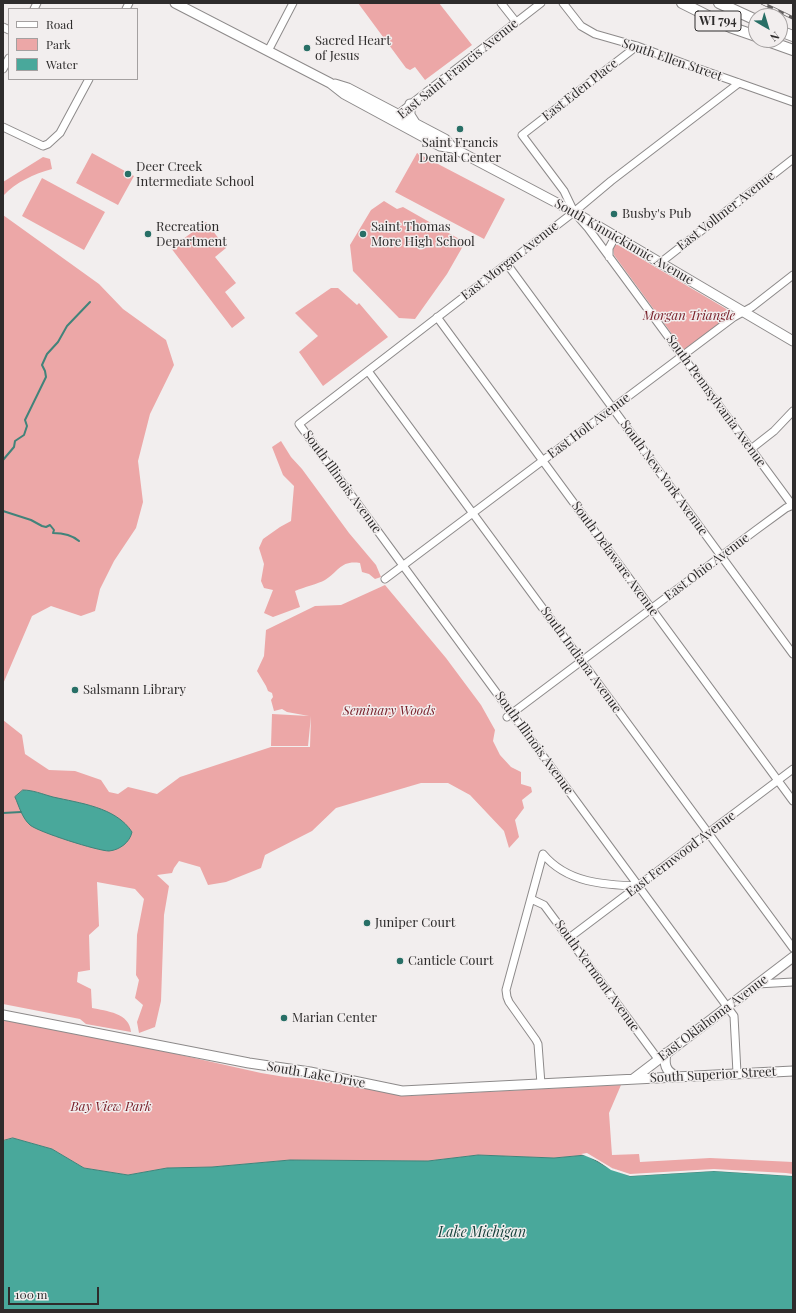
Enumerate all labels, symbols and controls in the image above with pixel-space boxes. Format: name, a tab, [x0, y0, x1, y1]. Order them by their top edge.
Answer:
legend	[8, 8, 138, 80]
north arrow	[748, 8, 788, 48]
road number: WI 794	[695, 11, 741, 31]
text: Road	[46, 16, 73, 32]
street label: East Saint Francis Avenue	[395, 16, 521, 122]
text: N	[767, 29, 783, 45]
place label: Sacred Heart of Jesus	[315, 33, 391, 64]
text: Park	[46, 36, 71, 52]
street label: South Ellen Street	[620, 36, 724, 84]
marker: Sacred Heart of Jesus	[302, 43, 312, 53]
text: Water	[46, 56, 78, 72]
street label: East Eden Place	[539, 56, 621, 124]
marker: Saint Francis Dental Center	[455, 124, 465, 134]
place label: Saint Francis Dental Center	[419, 135, 501, 166]
place label: Deer Creek Intermediate School	[136, 159, 254, 190]
street label: East Vollmer Avenue	[674, 168, 778, 254]
marker: Deer Creek Intermediate School	[123, 169, 133, 179]
street label: South Kinnickinnic Avenue	[552, 196, 696, 288]
place label: Busby's Pub	[622, 206, 691, 222]
marker: Busby's Pub	[609, 209, 619, 219]
street label: East Morgan Avenue	[458, 218, 562, 304]
place label: Recreation Department	[156, 219, 227, 250]
place label: Saint Thomas More High School	[371, 219, 475, 250]
marker: Recreation Department	[143, 229, 153, 239]
marker: Saint Thomas More High School	[358, 229, 368, 239]
park label: Morgan Triangle	[643, 308, 735, 324]
street label: South Pennsylvania Avenue	[663, 332, 769, 470]
street label: East Holt Avenue	[545, 390, 633, 462]
street label: South New York Avenue	[617, 417, 711, 539]
street label: South Illinois Avenue	[299, 427, 385, 537]
street label: South Delaware Avenue	[568, 499, 662, 619]
street label: East Ohio Avenue	[661, 530, 753, 604]
street label: South Indiana Avenue	[537, 604, 625, 716]
place label: Salsmann Library	[83, 682, 186, 698]
marker: Salsmann Library	[70, 685, 80, 695]
street label: South Illinois Avenue	[491, 688, 577, 798]
park label: Seminary Woods	[343, 703, 435, 719]
street label: East Fernwood Avenue	[623, 808, 739, 900]
place label: Juniper Court	[375, 915, 455, 931]
street label: South Vermont Avenue	[551, 917, 643, 1035]
marker: Juniper Court	[362, 918, 372, 928]
place label: Canticle Court	[408, 953, 493, 969]
marker: Canticle Court	[395, 956, 405, 966]
street label: East Oklahoma Avenue	[655, 972, 771, 1064]
place label: Marian Center	[292, 1010, 377, 1026]
marker: Marian Center	[279, 1013, 289, 1023]
street label: South Lake Drive	[266, 1059, 366, 1091]
street label: South Superior Street	[649, 1064, 777, 1086]
park label: Bay View Park	[70, 1099, 152, 1115]
water label: Lake Michigan	[438, 1225, 526, 1241]
scale bar	[10, 1279, 101, 1305]
text: 100 m	[15, 1286, 47, 1302]

